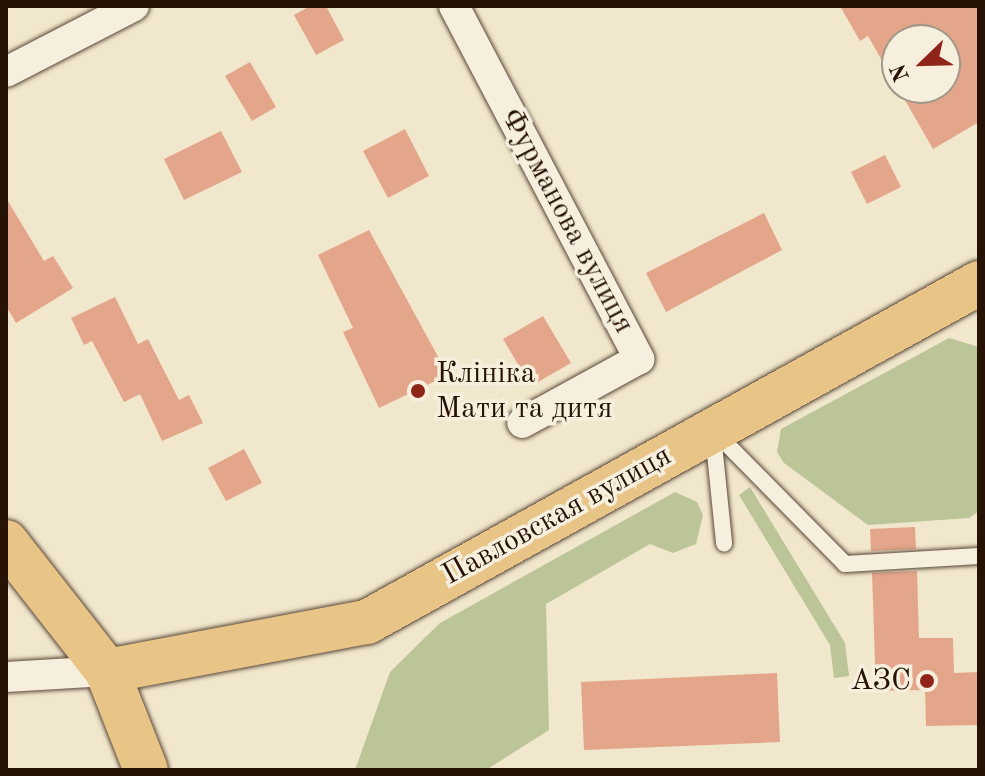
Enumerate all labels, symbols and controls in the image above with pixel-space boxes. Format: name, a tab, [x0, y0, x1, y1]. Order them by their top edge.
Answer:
north arrow	[881, 24, 961, 104]
text: N	[887, 61, 914, 85]
street label: Фурманова вулиця	[493, 102, 641, 340]
place label: Клініка Мати та дитя	[436, 356, 613, 426]
marker: Клініка Мати та дитя	[407, 380, 429, 402]
street label: Павловская вулиця	[436, 438, 678, 594]
place label: АЗС	[850, 663, 911, 699]
marker: АЗС	[918, 672, 936, 690]

